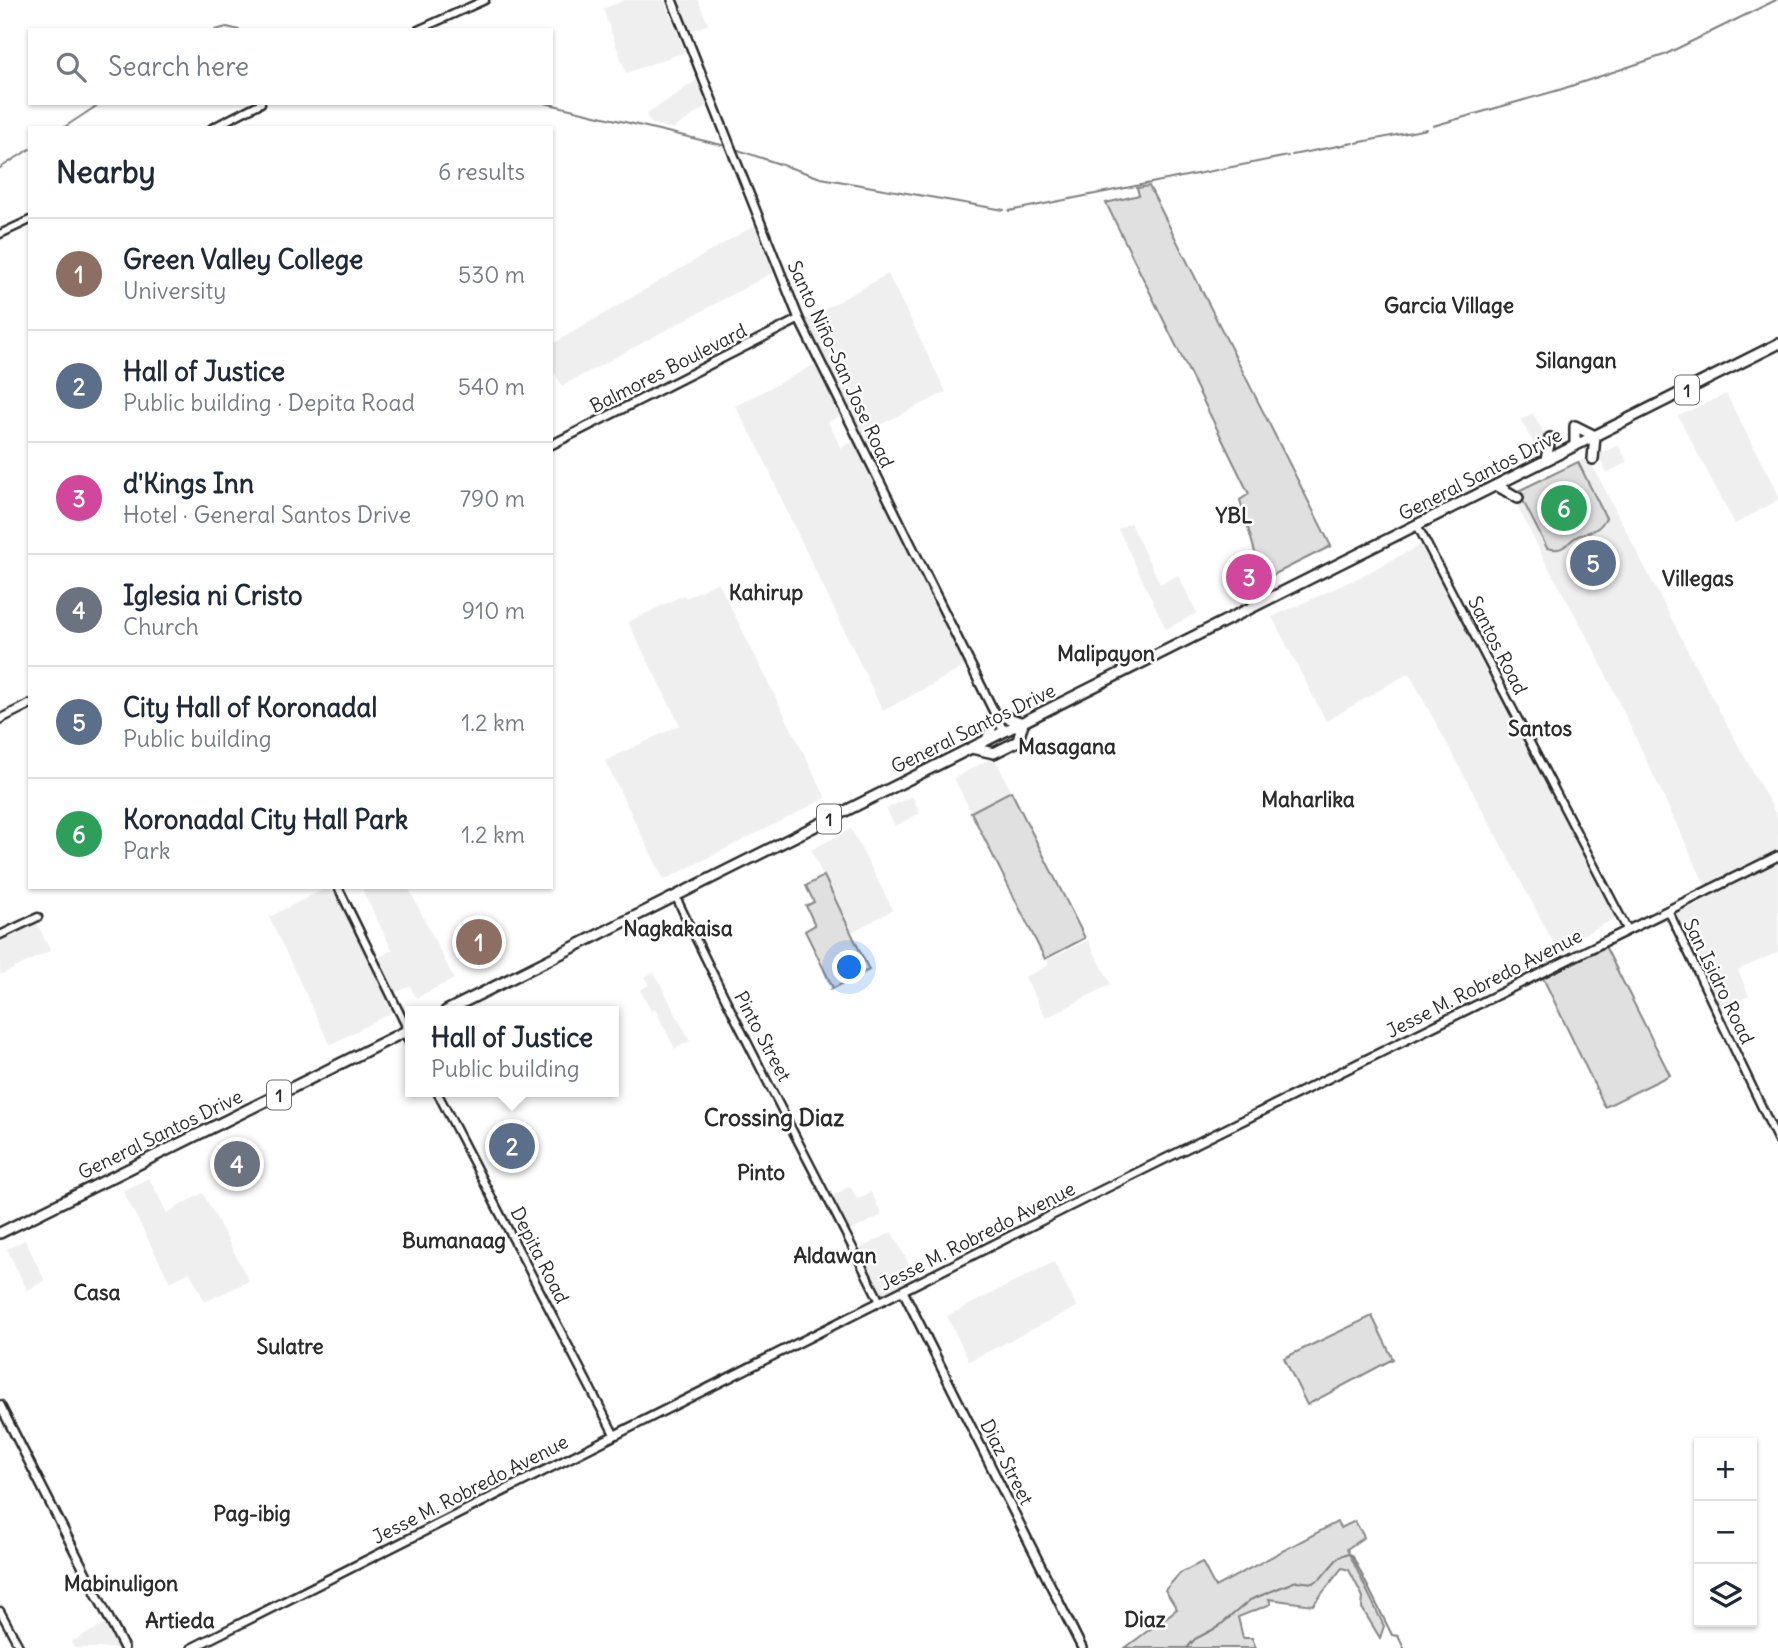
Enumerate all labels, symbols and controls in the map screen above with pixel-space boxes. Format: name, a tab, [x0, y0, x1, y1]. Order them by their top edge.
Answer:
search box	[28, 28, 553, 105]
icon: search	[52, 48, 90, 86]
text: Search here	[108, 50, 249, 83]
text: Nearby	[56, 153, 156, 191]
text: 6 results	[438, 157, 525, 186]
text: Green Valley College	[123, 243, 363, 276]
street label: Santo Niño-San Jose Road	[782, 257, 900, 471]
text: 1	[74, 260, 84, 289]
text: 530 m	[458, 260, 525, 289]
text: University	[123, 276, 226, 305]
district label: Garcia Village	[1384, 292, 1514, 319]
street label: Balmores Boulevard	[586, 318, 750, 418]
district label: Silangan	[1535, 347, 1617, 374]
text: Hall of Justice	[123, 355, 285, 388]
text: 2	[73, 372, 85, 401]
text: 540 m	[458, 372, 525, 401]
road number: 1	[1675, 376, 1699, 404]
text: Public building · Depita Road	[123, 388, 415, 417]
street label: General Santos Drive	[1394, 422, 1566, 526]
text: d'Kings Inn	[123, 467, 254, 500]
pin: 6	[1541, 482, 1587, 534]
text: 3	[72, 484, 86, 513]
text: 790 m	[460, 484, 525, 513]
text: Hotel · General Santos Drive	[123, 500, 411, 529]
district label: YBL	[1215, 502, 1253, 529]
pin: 5	[1570, 537, 1616, 589]
pin: 3	[1226, 551, 1272, 603]
district label: Villegas	[1662, 565, 1734, 592]
text: Iglesia ni Cristo	[123, 579, 303, 612]
district label: Kahirup	[729, 579, 803, 606]
street label: Santos Road	[1463, 592, 1533, 698]
text: 4	[72, 596, 86, 625]
text: 910 m	[462, 596, 525, 625]
text: Church	[123, 612, 199, 641]
district label: Malipayon	[1057, 640, 1155, 667]
street label: General Santos Drive	[887, 678, 1059, 778]
text: City Hall of Koronadal	[123, 691, 377, 724]
text: 5	[72, 708, 86, 737]
text: 1.2 km	[461, 708, 525, 737]
district label: Santos	[1508, 715, 1572, 742]
text: Public building	[123, 724, 272, 753]
district label: Masagana	[1018, 733, 1116, 760]
district label: Maharlika	[1261, 786, 1355, 813]
text: Koronadal City Hall Park	[123, 803, 408, 836]
road number: 1	[817, 804, 841, 834]
text: 6	[72, 820, 86, 849]
text: 1.2 km	[461, 820, 525, 849]
text: Park	[123, 836, 171, 865]
street label: San Isidro Road	[1678, 914, 1760, 1048]
district label: Nagkakaisa	[623, 915, 733, 942]
pin: 1	[456, 916, 502, 968]
street label: Jesse M. Robredo Avenue	[1382, 923, 1586, 1043]
your location	[832, 950, 866, 984]
street label: Pinto Street	[729, 987, 797, 1085]
popup	[405, 1006, 619, 1097]
text: Hall of Justice	[431, 1021, 593, 1054]
text: Public building	[431, 1054, 580, 1083]
road number: 1	[267, 1080, 291, 1110]
street label: General Santos Drive	[74, 1084, 246, 1184]
district label: Crossing Diaz	[704, 1103, 844, 1132]
pin: 2	[489, 1120, 535, 1172]
pin: 4	[214, 1138, 260, 1190]
district label: Pinto	[737, 1159, 785, 1186]
street label: Jesse M. Robredo Avenue	[875, 1176, 1079, 1296]
street label: Depita Road	[505, 1203, 575, 1307]
district label: Bumanaag	[402, 1227, 506, 1254]
district label: Aldawan	[793, 1242, 877, 1269]
district label: Casa	[73, 1279, 121, 1306]
district label: Sulatre	[257, 1333, 323, 1360]
street label: Diaz Street	[975, 1415, 1039, 1509]
street label: Jesse M. Robredo Avenue	[368, 1429, 572, 1549]
map controls	[1694, 1438, 1757, 1627]
button: +	[1694, 1438, 1757, 1501]
district label: Pag-ibig	[213, 1500, 291, 1527]
button: −	[1694, 1501, 1757, 1564]
button: layers	[1694, 1564, 1757, 1627]
district label: Mabinuligon	[64, 1570, 178, 1597]
district label: Diaz	[1124, 1606, 1166, 1633]
district label: Artieda	[145, 1607, 215, 1634]

